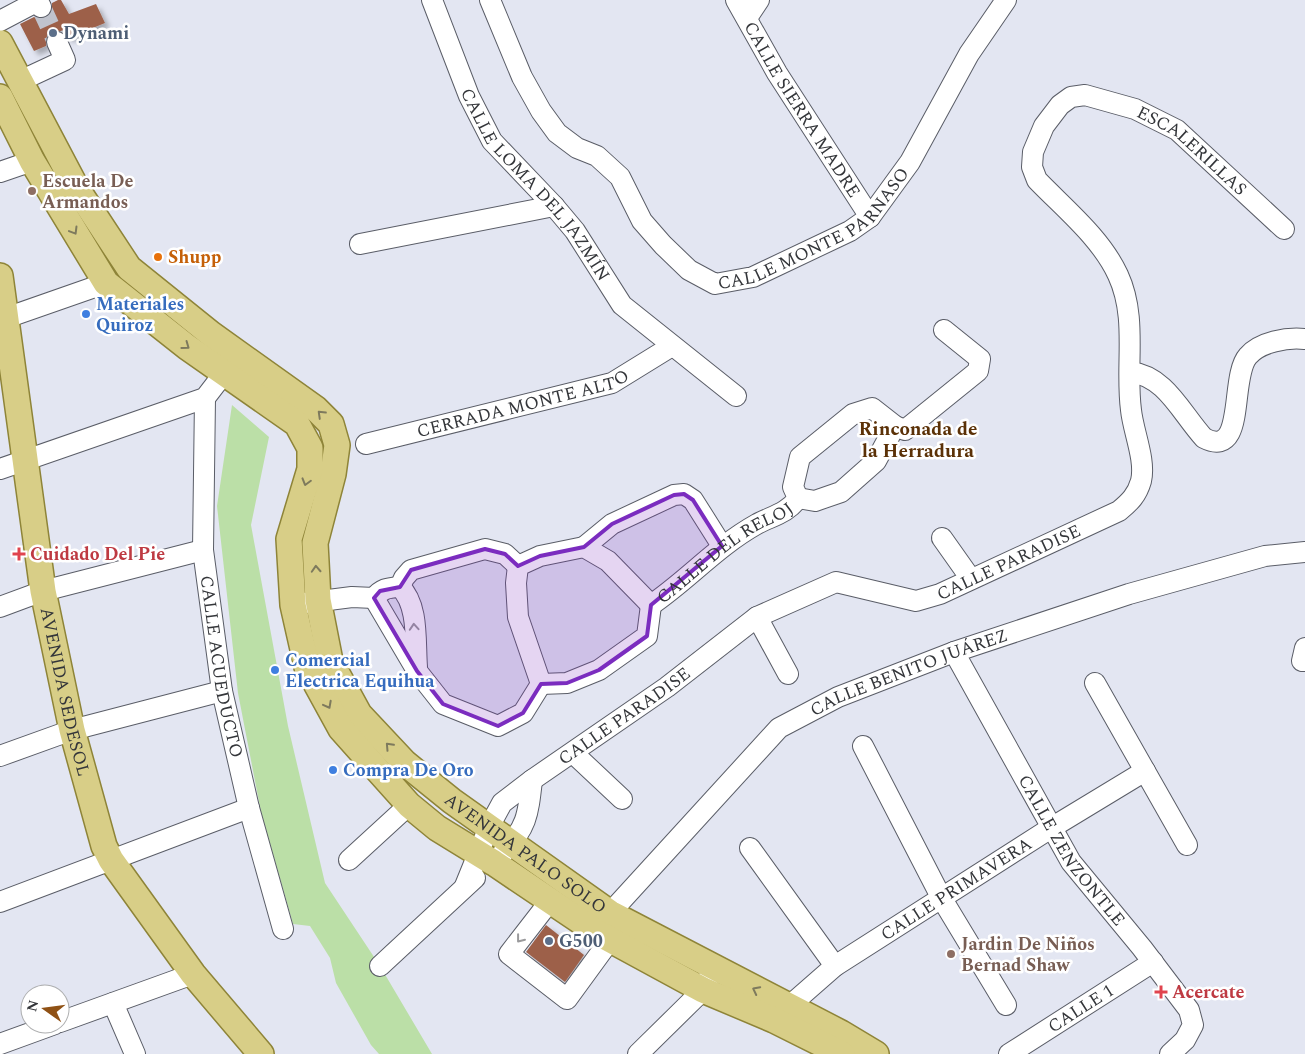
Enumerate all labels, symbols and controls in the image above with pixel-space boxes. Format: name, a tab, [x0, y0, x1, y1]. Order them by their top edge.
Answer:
street label: CALLE SIERRA MADRE	[737, 16, 868, 203]
place label: Dynami	[63, 20, 129, 47]
marker: Dynami	[47, 27, 59, 39]
street label: CALLE LOMA DEL JAZMÍN	[454, 84, 617, 286]
street label: ESCALERILLAS	[1132, 98, 1253, 202]
street label: CALLE MONTE PARNASO	[715, 161, 916, 297]
place label: Escuela De Armandos	[42, 168, 134, 216]
marker: Escuela De Armandos	[26, 185, 38, 197]
one-way arrow	[68, 226, 78, 235]
place label: Shupp	[168, 244, 221, 271]
marker: Shupp	[152, 251, 164, 263]
place label: Materiales Quiroz	[96, 291, 185, 339]
marker: Materiales Quiroz	[80, 308, 92, 320]
one-way arrow	[180, 340, 190, 349]
street label: CERRADA MONTE ALTO	[414, 362, 634, 444]
one-way arrow	[318, 411, 327, 420]
district label: Rinconada de la Herradura	[859, 415, 977, 466]
one-way arrow	[301, 477, 311, 485]
street label: CALLE DEL RELOJ	[651, 495, 800, 610]
street label: CALLE PARADISE	[932, 517, 1085, 607]
place label: Cuidado Del Pie	[30, 541, 165, 568]
marker: Cuidado Del Pie	[12, 547, 26, 561]
one-way arrow	[311, 565, 322, 573]
street label: CALLE ACUEDUCTO	[193, 574, 250, 760]
street label: AVENIDA SEDESOL	[33, 605, 98, 779]
street label: CALLE BENITO JUÁREZ	[805, 622, 1011, 723]
one-way arrow	[409, 623, 420, 631]
place label: Comercial Electrica Equihua	[285, 647, 435, 695]
street label: CALLE PARADISE	[552, 660, 696, 772]
marker: Comercial Electrica Equihua	[269, 664, 281, 676]
one-way arrow	[322, 699, 332, 708]
one-way arrow	[386, 743, 395, 752]
place label: Compra De Oro	[343, 757, 474, 784]
marker: Compra De Oro	[327, 764, 339, 776]
street label: CALLE ZENZONTLE	[1011, 770, 1132, 932]
street label: AVENIDA PALO SOLO	[438, 786, 612, 920]
street label: CALLE PRIMAVERA	[875, 830, 1037, 947]
place label: G500	[559, 928, 603, 955]
place label: Jardin De Niños Bernad Shaw	[961, 931, 1095, 979]
one-way arrow	[518, 933, 526, 942]
marker: G500	[543, 935, 555, 947]
marker: Jardin De Niños Bernad Shaw	[945, 948, 957, 960]
street label: CALLE 1	[1042, 977, 1119, 1040]
place label: Acercate	[1172, 979, 1245, 1006]
north arrow	[20, 984, 70, 1034]
marker: Acercate	[1154, 985, 1168, 999]
one-way arrow	[752, 986, 761, 996]
text: N	[21, 998, 44, 1014]

